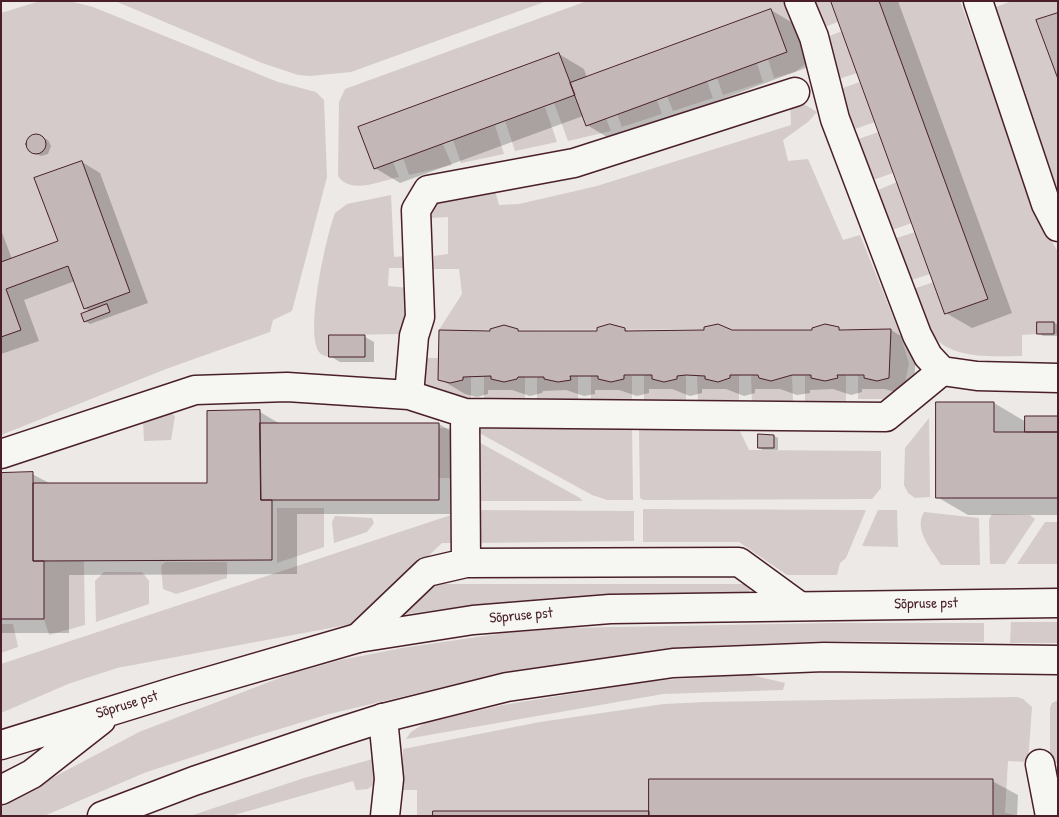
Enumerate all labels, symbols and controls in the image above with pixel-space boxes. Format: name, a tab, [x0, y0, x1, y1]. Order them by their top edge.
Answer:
street label: Sõpruse pst	[894, 594, 958, 614]
street label: Sõpruse pst	[488, 604, 554, 628]
street label: Sõpruse pst	[94, 687, 160, 723]

